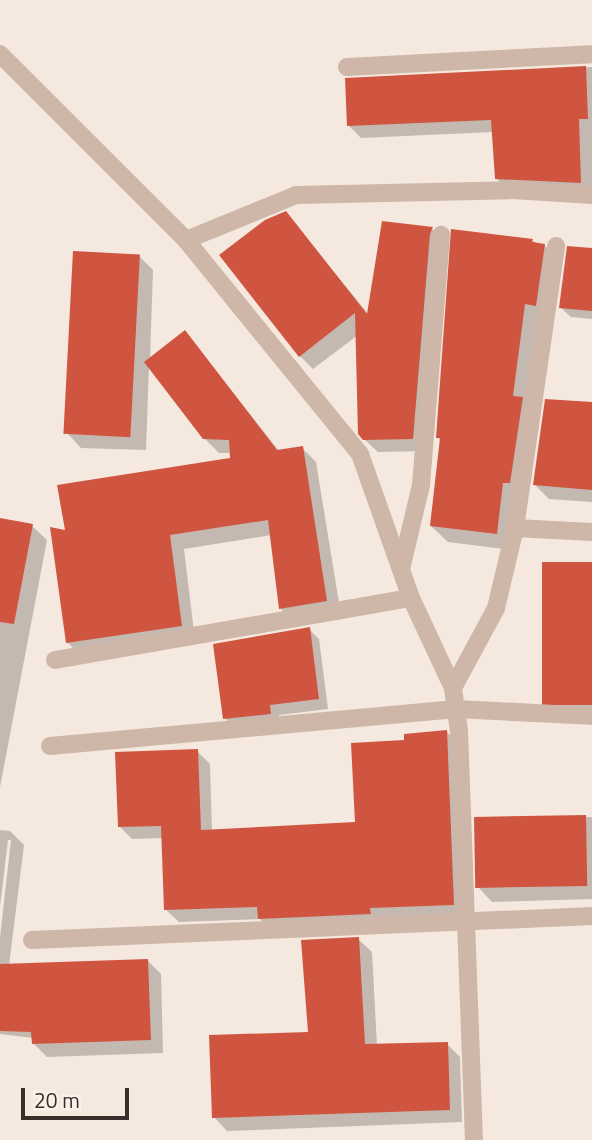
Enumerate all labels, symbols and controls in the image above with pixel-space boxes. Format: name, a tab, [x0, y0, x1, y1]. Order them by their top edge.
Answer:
scale bar	[24, 1074, 133, 1118]
text: 20 m	[34, 1084, 80, 1116]

